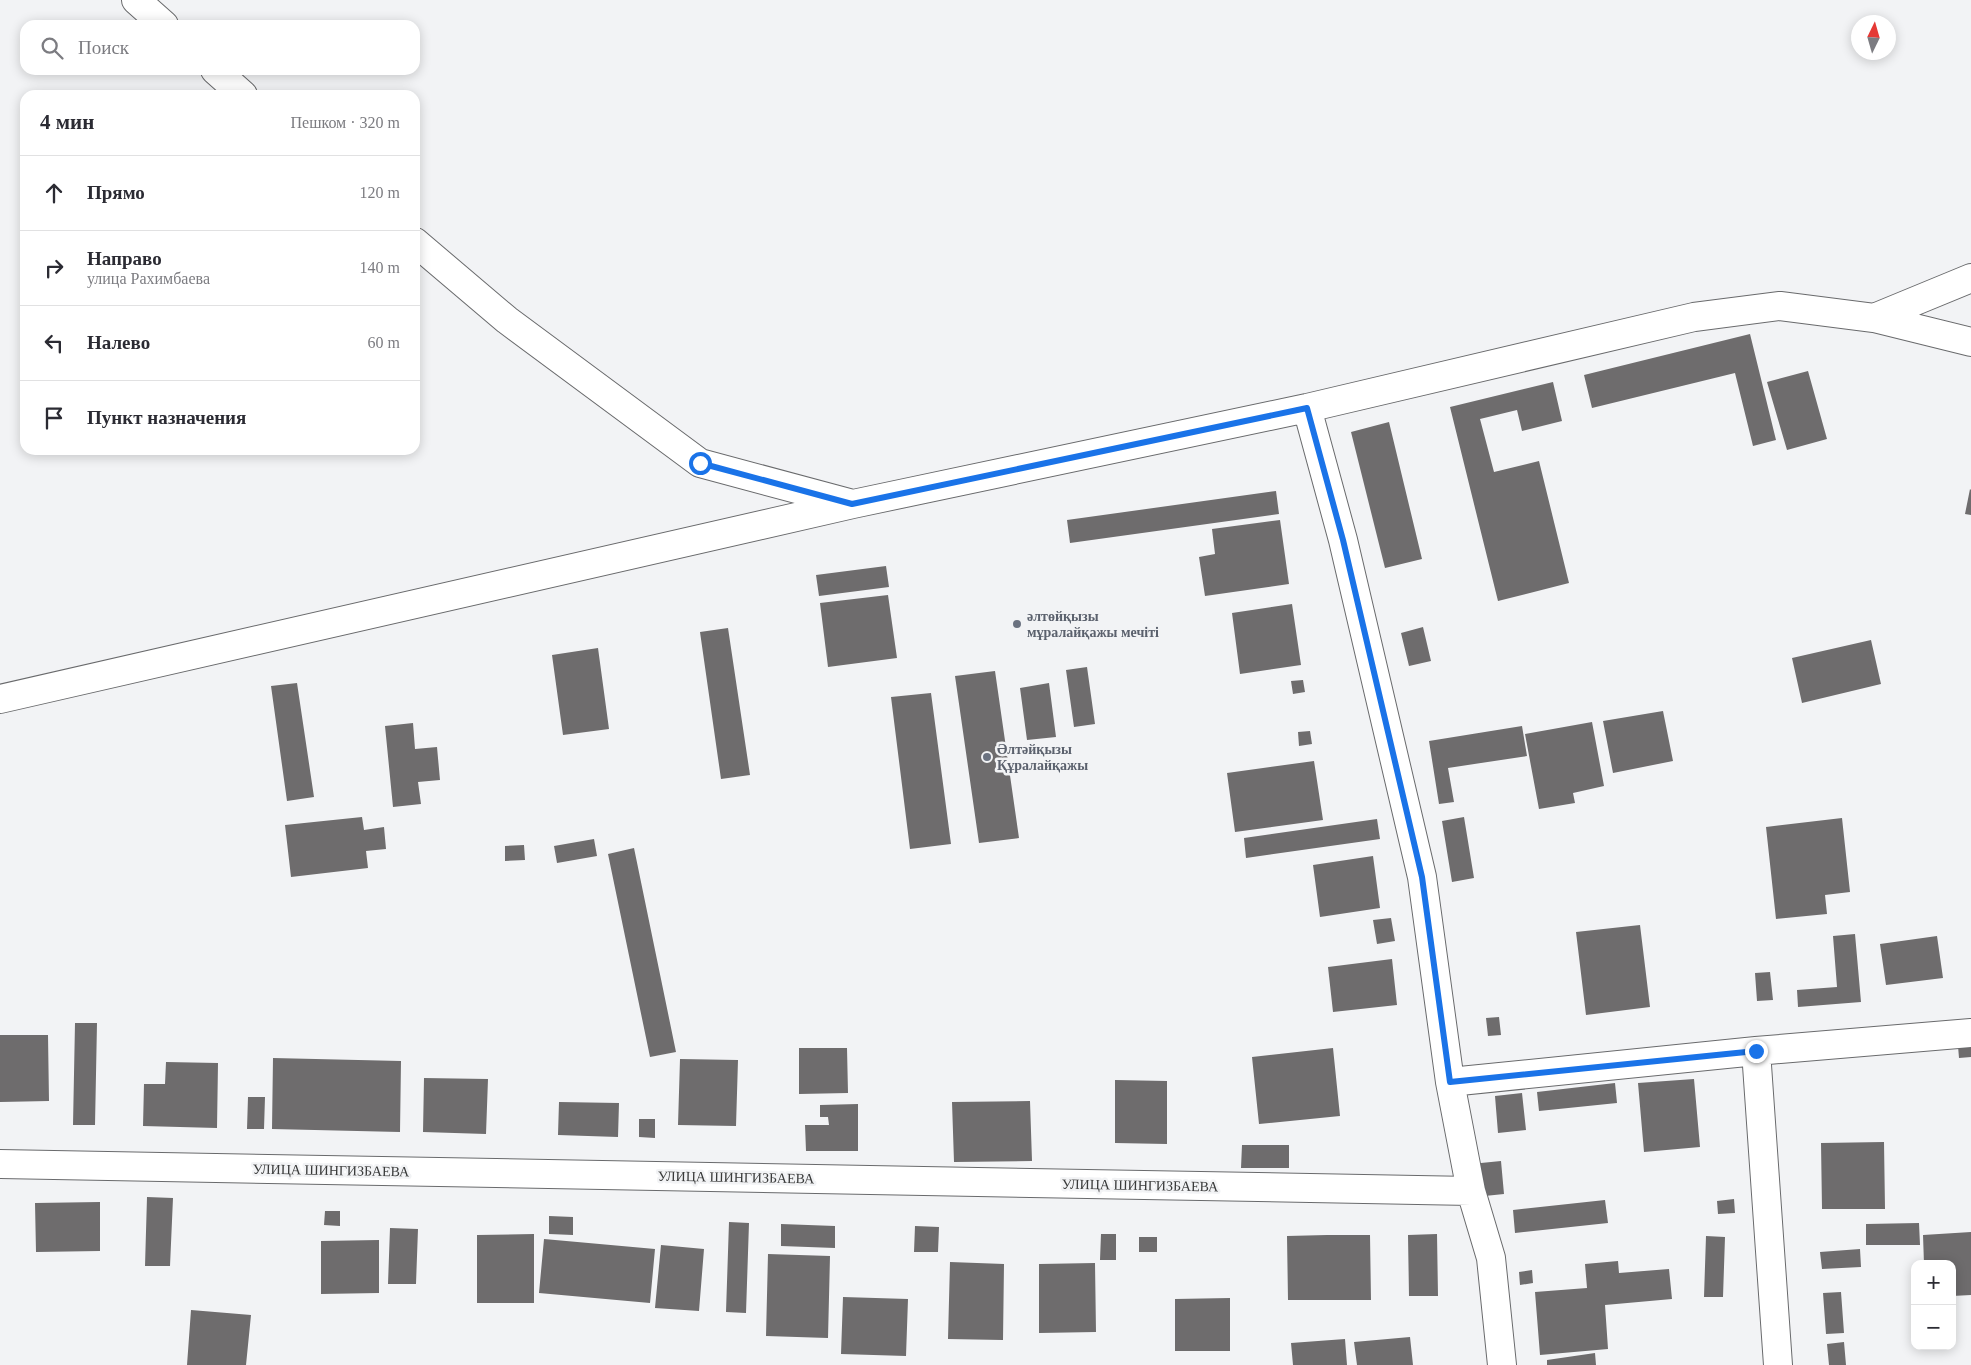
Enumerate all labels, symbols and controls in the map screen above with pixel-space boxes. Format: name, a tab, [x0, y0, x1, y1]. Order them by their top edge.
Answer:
north arrow	[1851, 15, 1896, 60]
search box	[20, 20, 420, 75]
icon: search	[38, 34, 66, 62]
text: Поиск	[78, 37, 129, 58]
text: 4 мин	[40, 110, 94, 134]
text: Пешком · 320 m	[290, 114, 400, 131]
icon: ahead	[40, 179, 68, 207]
text: Прямо	[87, 182, 145, 203]
text: 120 m	[360, 184, 400, 201]
text: Направо	[87, 248, 162, 269]
icon: right	[40, 254, 68, 282]
text: 140 m	[360, 259, 400, 276]
text: улица Рахимбаева	[87, 270, 210, 287]
icon: left	[40, 329, 68, 357]
text: Налево	[87, 332, 150, 353]
text: 60 m	[368, 334, 400, 351]
icon: arrive	[40, 404, 68, 432]
text: Пункт назначения	[87, 407, 246, 428]
route start	[689, 452, 712, 475]
place label: әлтөйқызы мұралайқажы мечіті	[1027, 609, 1159, 640]
marker: әлтөйқызы мұралайқажы мечіті	[1011, 618, 1023, 630]
place label: Әлтәйқызы Құралайқажы	[997, 742, 1088, 773]
marker: Әлтәйқызы Құралайқажы	[981, 751, 993, 763]
route end	[1745, 1040, 1768, 1063]
street label: УЛИЦА ШИНГИЗБАЕВА	[253, 1162, 410, 1179]
street label: УЛИЦА ШИНГИЗБАЕВА	[658, 1169, 815, 1186]
street label: УЛИЦА ШИНГИЗБАЕВА	[1062, 1177, 1219, 1194]
map controls	[1911, 1260, 1956, 1350]
button: +	[1911, 1260, 1956, 1305]
button: −	[1911, 1305, 1956, 1350]

